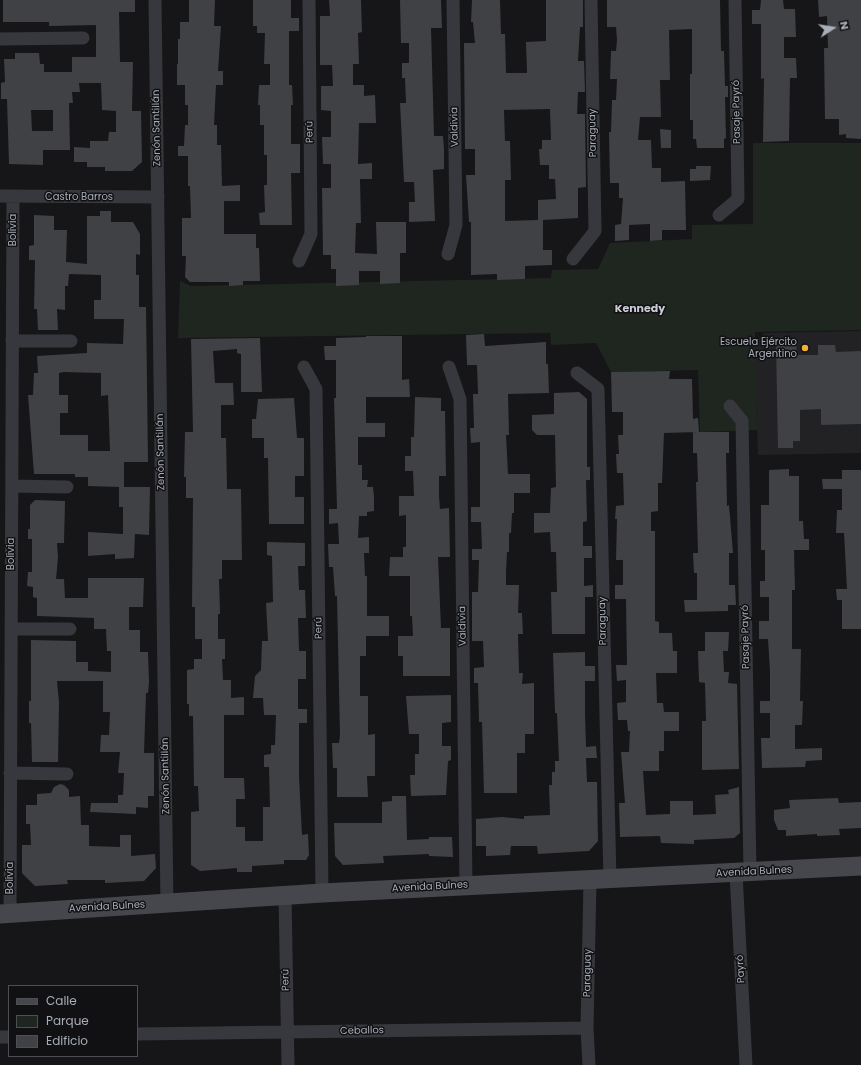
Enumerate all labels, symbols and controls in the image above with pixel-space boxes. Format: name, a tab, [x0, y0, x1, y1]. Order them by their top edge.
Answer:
north arrow	[813, 8, 853, 48]
text: N	[836, 20, 853, 31]
street label: Pasaje Payró	[730, 80, 744, 144]
street label: Zenón Santillán	[150, 90, 164, 166]
street label: Valdivia	[449, 107, 461, 147]
street label: Paraguay	[587, 109, 599, 157]
street label: Perú	[304, 121, 316, 143]
street label: Castro Barros	[45, 191, 113, 203]
street label: Bolivia	[7, 214, 19, 246]
district label: Kennedy	[615, 302, 665, 316]
place label: Escuela Ejército Argentino	[720, 336, 797, 360]
marker: Escuela Ejército Argentino	[800, 343, 810, 353]
street label: Zenón Santillán	[154, 414, 168, 490]
street label: Bolivia	[5, 538, 17, 570]
street label: Paraguay	[597, 597, 609, 645]
street label: Pasaje Payró	[739, 605, 753, 669]
street label: Valdivia	[457, 606, 469, 646]
street label: Perú	[313, 617, 325, 639]
street label: Zenón Santillán	[159, 738, 173, 814]
street label: Bolivia	[4, 862, 16, 894]
street label: Avenida Bulnes	[716, 864, 792, 880]
street label: Avenida Bulnes	[392, 879, 468, 895]
street label: Avenida Bulnes	[69, 899, 145, 915]
street label: Paraguay	[582, 949, 594, 997]
street label: Payró	[734, 955, 748, 983]
street label: Perú	[280, 969, 292, 991]
legend	[8, 985, 138, 1057]
text: Calle	[46, 992, 77, 1009]
text: Parque	[46, 1012, 89, 1029]
street label: Ceballos	[340, 1025, 384, 1037]
text: Edificio	[46, 1032, 88, 1049]

